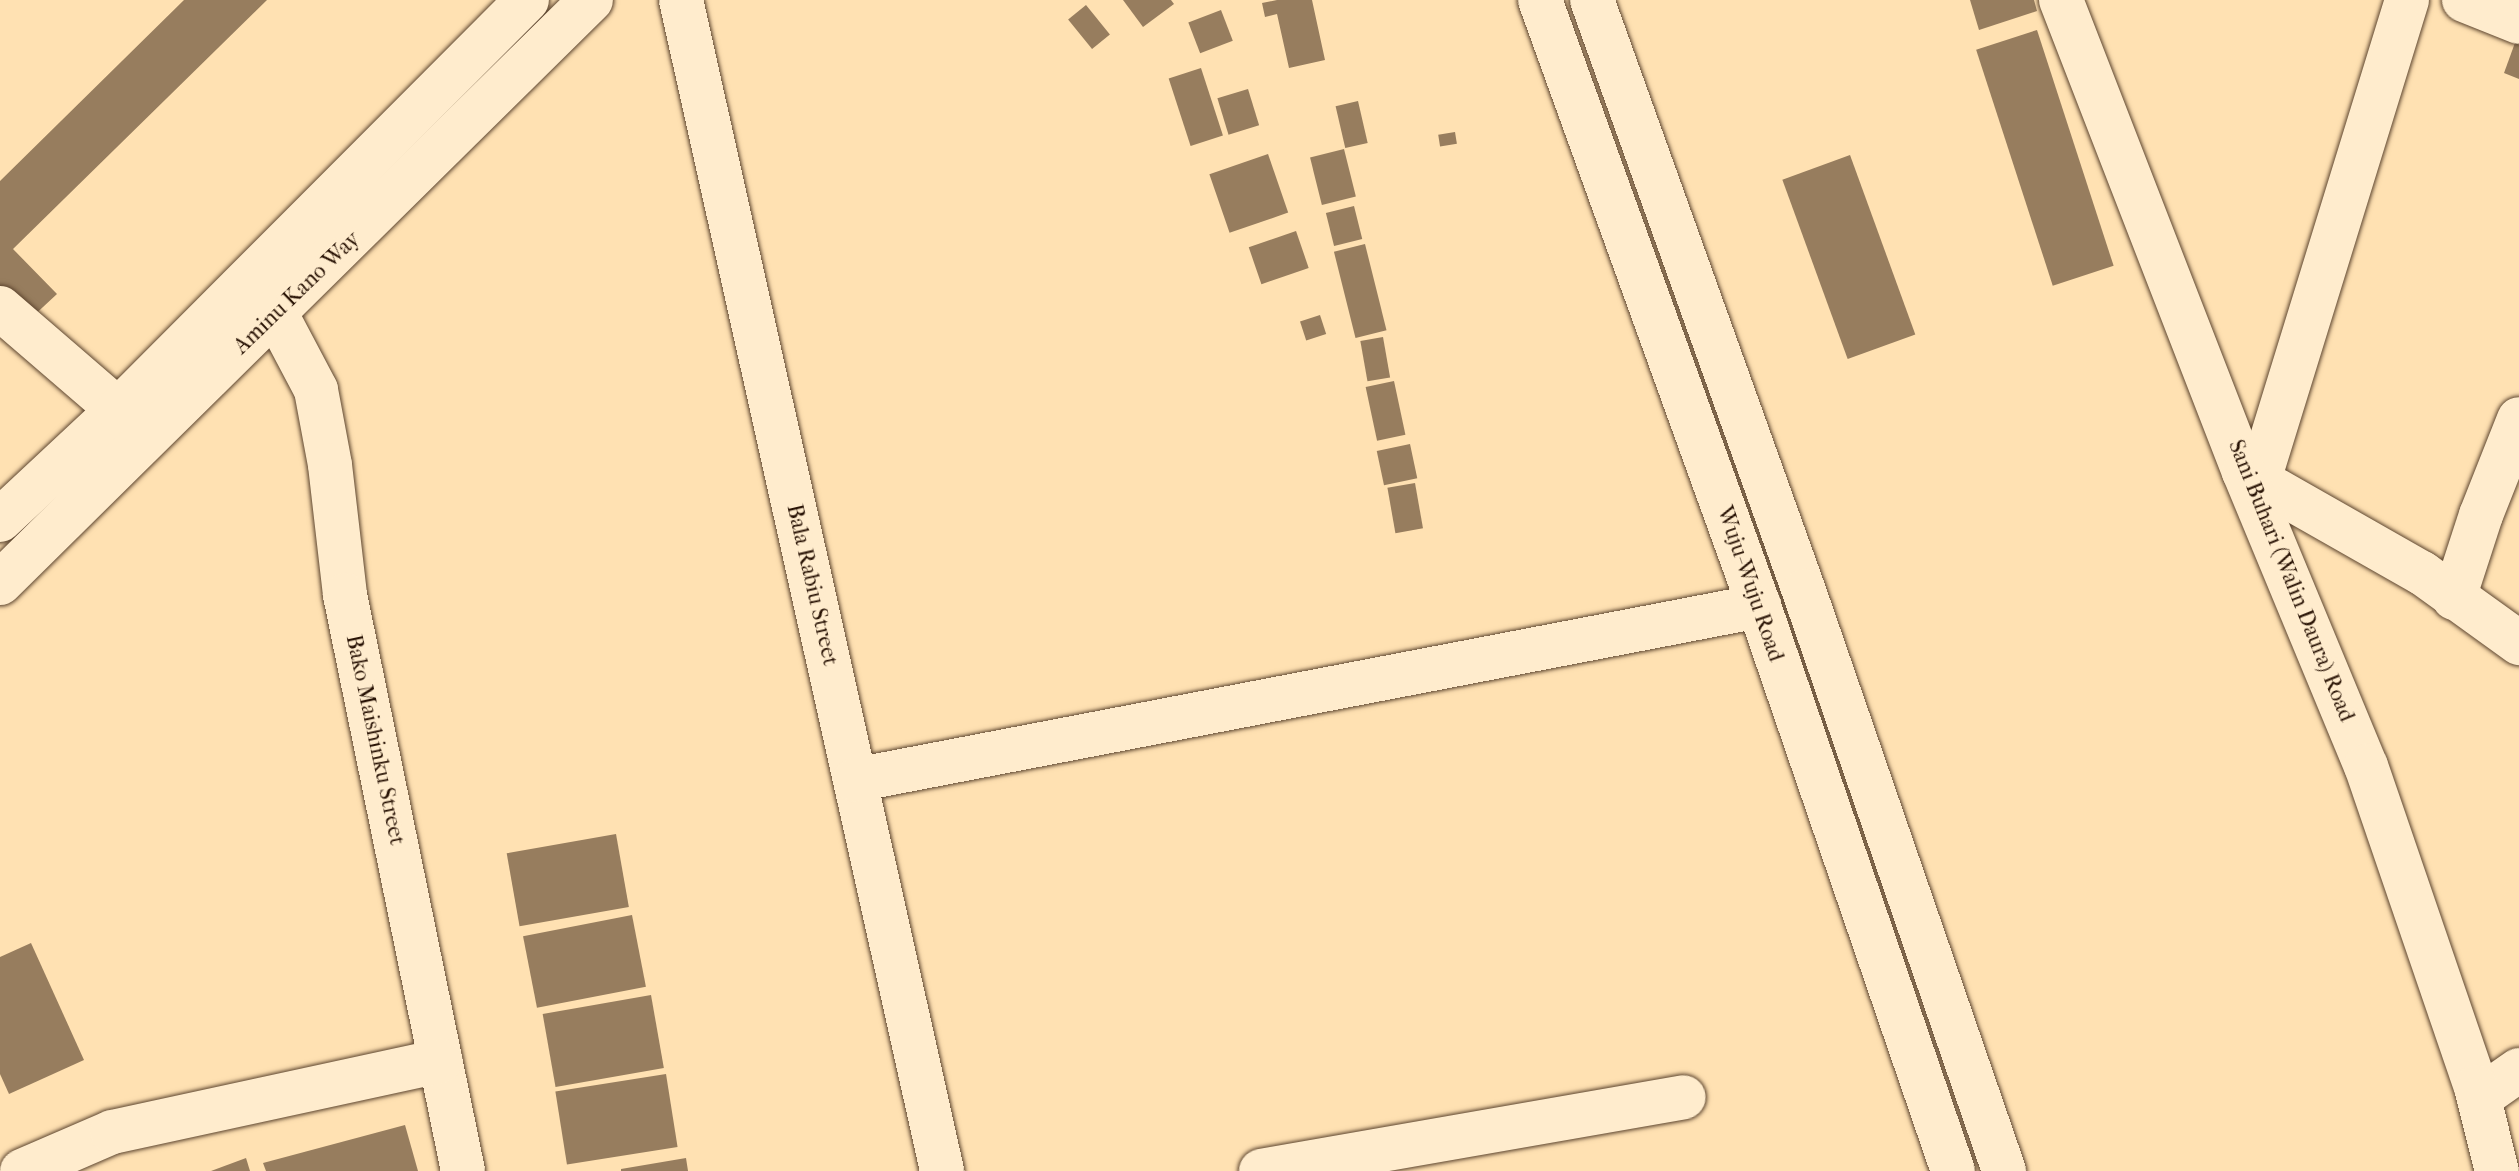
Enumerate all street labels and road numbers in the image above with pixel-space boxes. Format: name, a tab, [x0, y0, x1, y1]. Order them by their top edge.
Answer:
street label: Aminu Kano Way	[228, 226, 366, 360]
street label: Sani Buhari (Walin Daura) Road	[2222, 436, 2360, 726]
street label: Bala Rabiu Street	[781, 502, 843, 668]
street label: Wuju-Wuju Road	[1711, 503, 1789, 665]
street label: Bako Maishinku Street	[340, 632, 410, 848]

